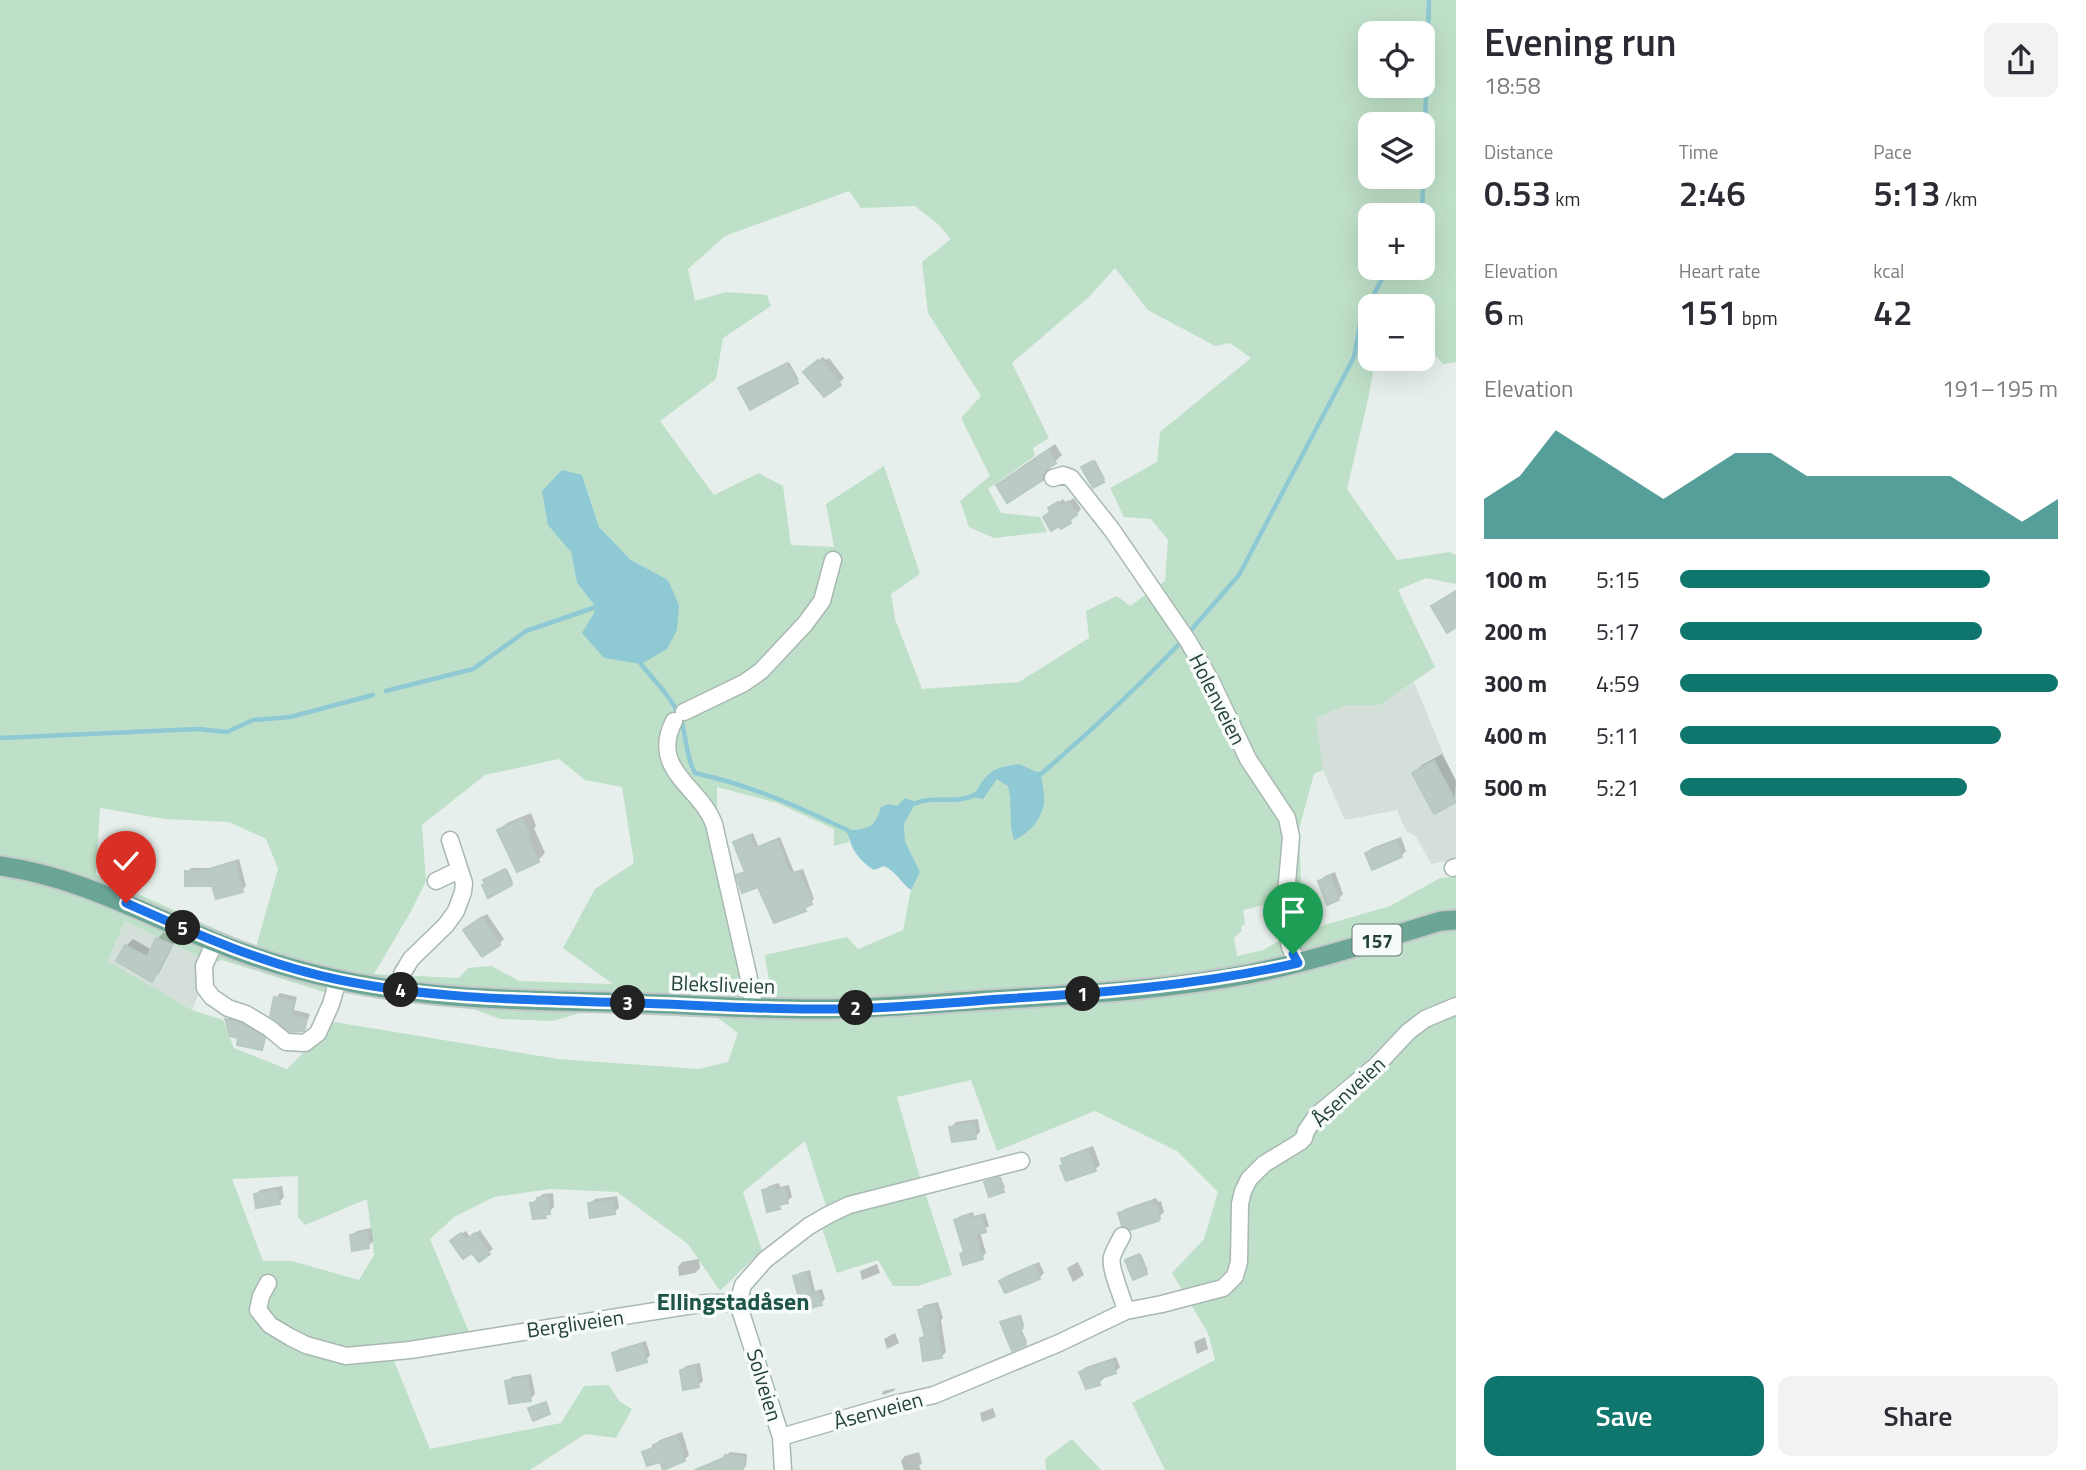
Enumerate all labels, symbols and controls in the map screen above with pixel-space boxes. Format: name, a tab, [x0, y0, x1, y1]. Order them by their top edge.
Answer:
text: Evening run	[1484, 13, 1677, 71]
map controls	[1358, 21, 1435, 371]
button: locate	[1358, 21, 1435, 98]
button: share	[1984, 23, 2058, 97]
text: 18:58	[1484, 68, 1541, 103]
button: layers	[1358, 112, 1435, 189]
text: Distance	[1484, 137, 1553, 166]
text: Time	[1679, 137, 1718, 166]
text: Pace	[1873, 137, 1912, 166]
text: 0.53	[1484, 166, 1551, 220]
text: 2:46	[1679, 166, 1746, 220]
text: 5:13	[1873, 166, 1941, 220]
text: km	[1551, 184, 1580, 213]
text: /km	[1941, 184, 1978, 213]
button: +	[1358, 203, 1435, 280]
text: Elevation	[1484, 256, 1558, 285]
text: Heart rate	[1679, 256, 1760, 285]
text: kcal	[1873, 256, 1904, 285]
text: 6	[1484, 285, 1504, 339]
text: 151	[1679, 285, 1737, 339]
text: 42	[1873, 285, 1913, 339]
button: −	[1358, 294, 1435, 371]
text: m	[1504, 303, 1524, 332]
text: bpm	[1737, 303, 1778, 332]
text: Elevation	[1484, 371, 1573, 406]
text: 191–195 m	[1942, 371, 2058, 406]
text: 100 m	[1484, 562, 1547, 597]
text: 5:15	[1596, 562, 1640, 597]
text: 200 m	[1484, 614, 1547, 649]
text: 5:17	[1596, 614, 1640, 649]
street label: Holenveien	[1181, 648, 1255, 750]
text: 300 m	[1484, 666, 1547, 701]
text: 4:59	[1596, 666, 1640, 701]
text: 400 m	[1484, 718, 1547, 753]
text: 5:11	[1596, 718, 1640, 753]
text: 500 m	[1484, 770, 1547, 805]
text: 5:21	[1596, 770, 1640, 805]
pin	[96, 831, 156, 903]
icon: check	[107, 842, 145, 880]
pin	[1263, 882, 1323, 954]
icon: arrive	[1274, 893, 1312, 931]
pin: 5	[166, 911, 200, 946]
text: 5	[177, 913, 188, 942]
road number: 157	[1352, 924, 1402, 956]
street label: Bleksliveien	[670, 966, 776, 1002]
pin: 4	[384, 972, 418, 1007]
text: 4	[395, 975, 406, 1004]
pin: 1	[1066, 976, 1100, 1012]
text: 1	[1077, 979, 1088, 1008]
pin: 3	[610, 986, 646, 1020]
text: 3	[622, 988, 633, 1017]
pin: 2	[838, 990, 874, 1026]
text: 2	[850, 993, 861, 1022]
street label: Åsenveien	[1304, 1048, 1392, 1134]
district label: Ellingstadåsen	[656, 1283, 810, 1319]
street label: Bergliveien	[524, 1300, 626, 1346]
street label: Solveien	[739, 1345, 791, 1425]
button: Save	[1484, 1376, 1764, 1456]
button: Share	[1778, 1376, 2058, 1456]
street label: Åsenveien	[830, 1383, 926, 1437]

